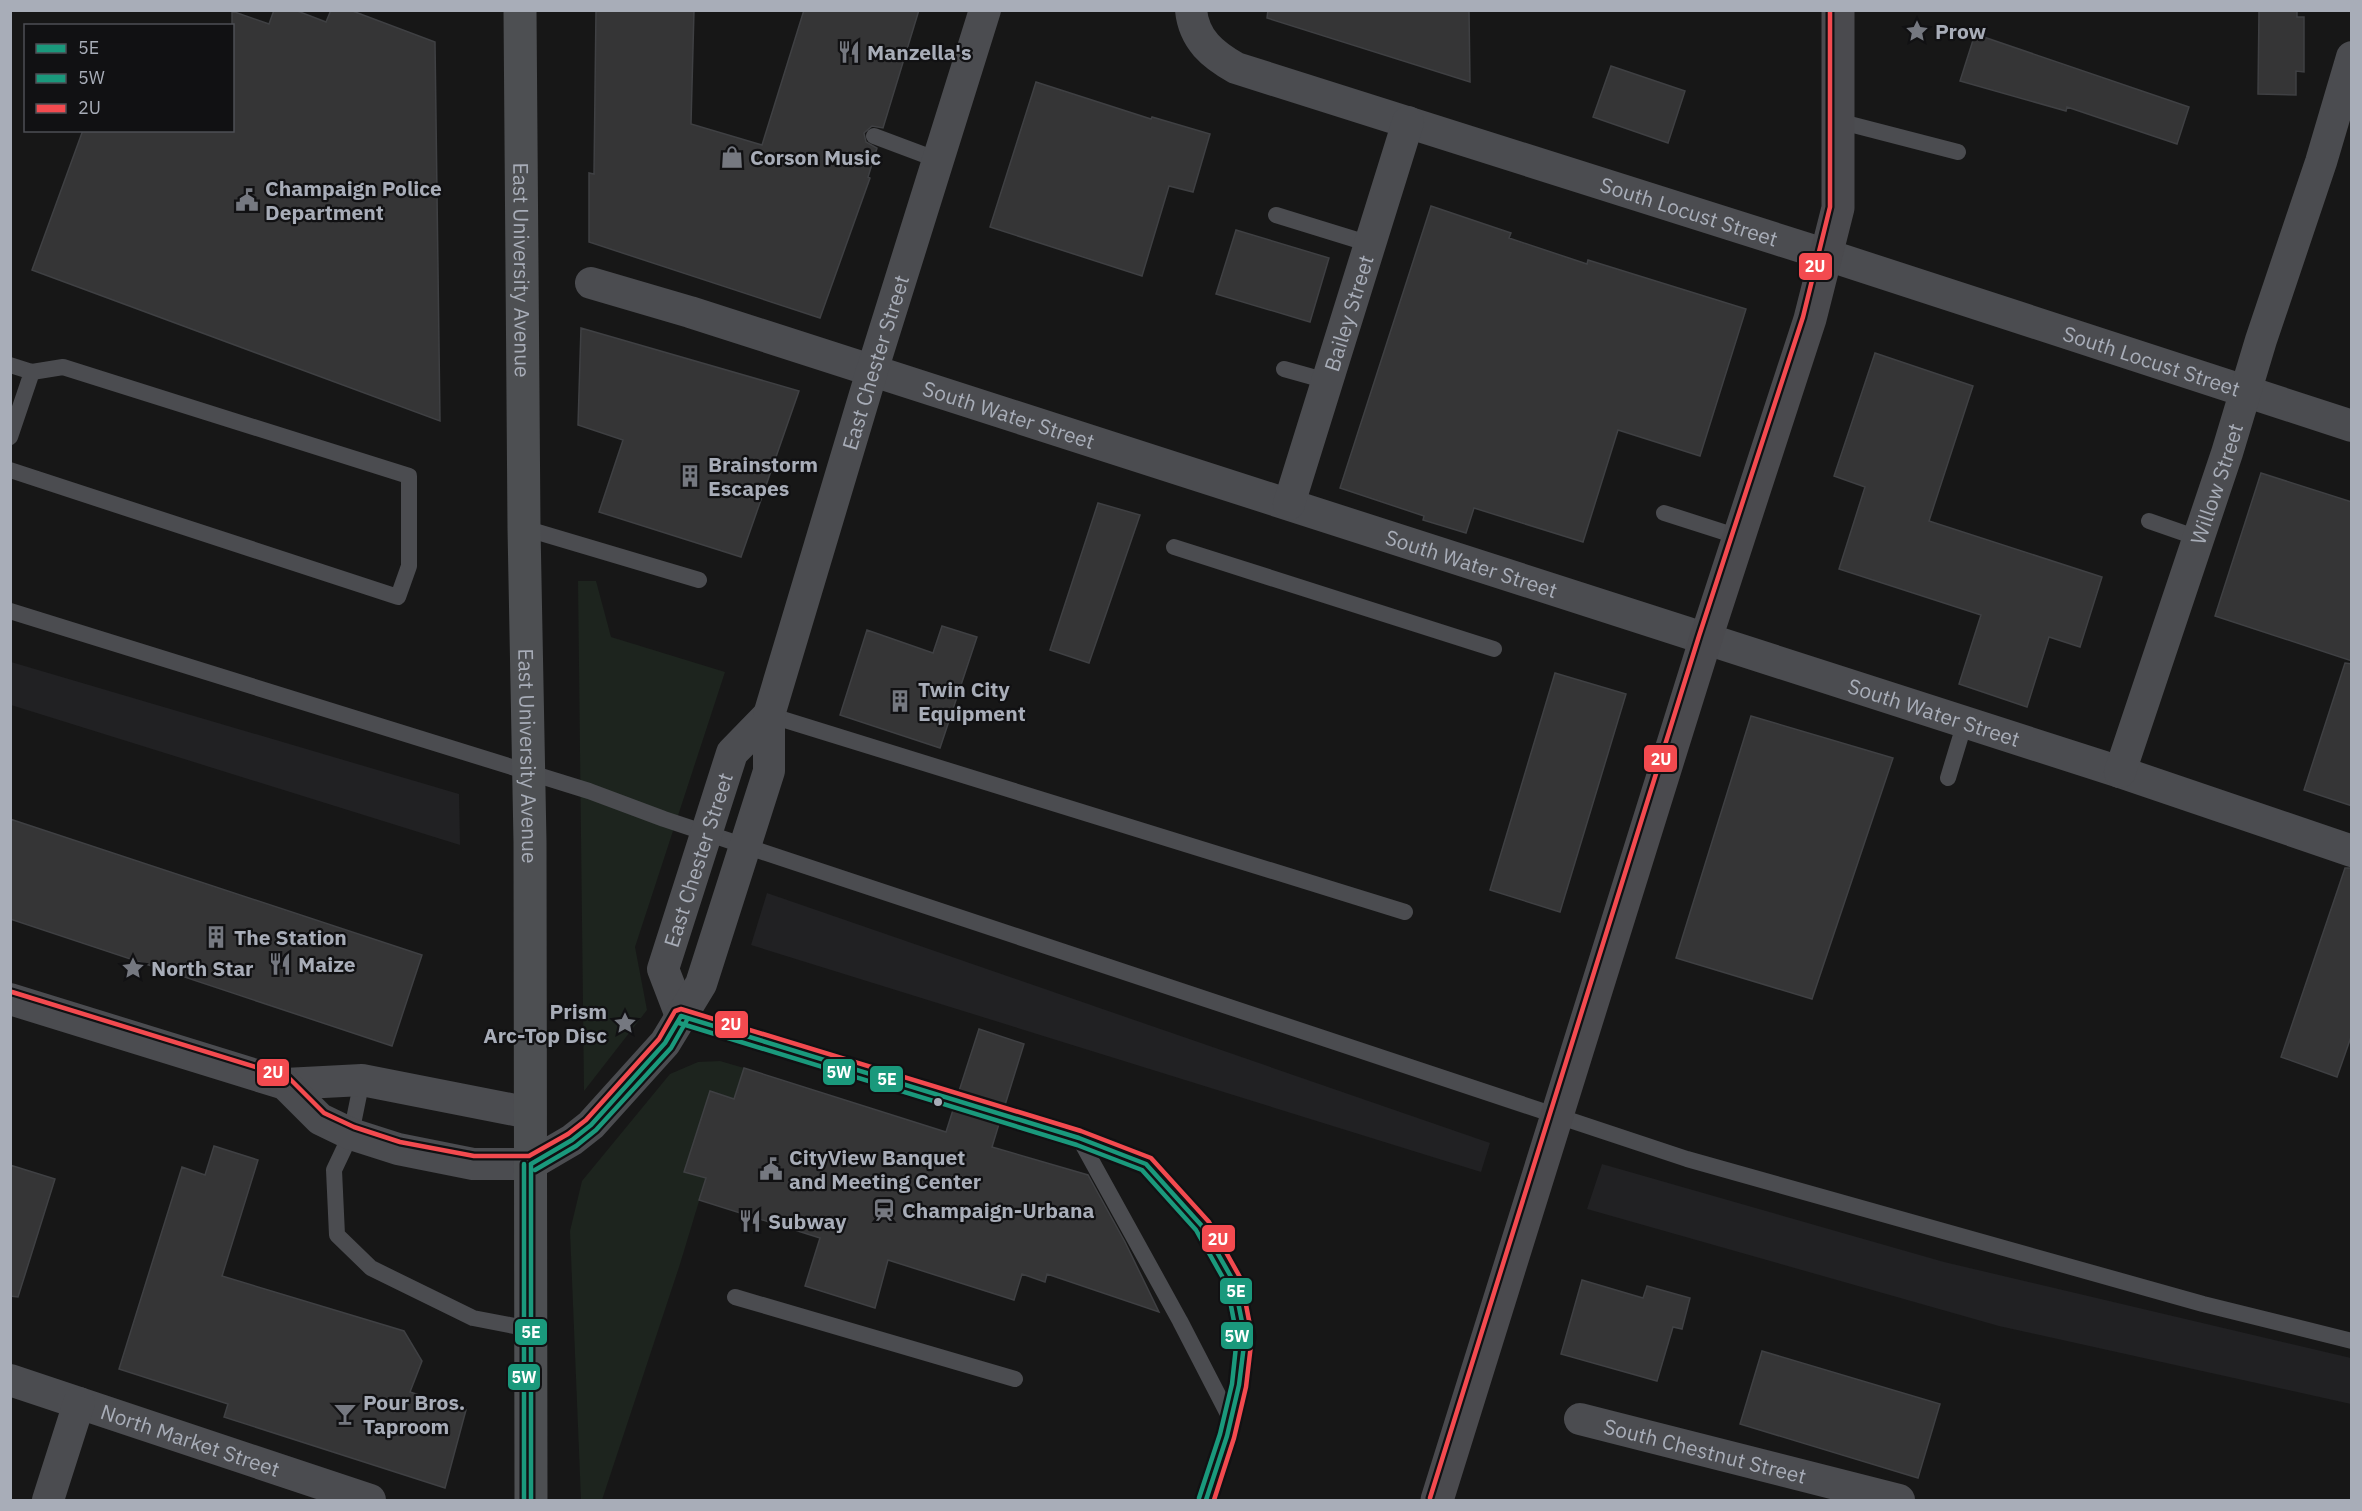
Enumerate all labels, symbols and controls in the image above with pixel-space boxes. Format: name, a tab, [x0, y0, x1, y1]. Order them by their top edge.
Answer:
place label: Prow	[1935, 17, 1987, 45]
place icon: Prow	[1904, 18, 1930, 44]
legend	[24, 24, 234, 132]
text: 5E	[78, 36, 99, 59]
place label: Manzella's	[867, 38, 972, 66]
restaurant icon: Manzella's	[836, 39, 862, 65]
text: 5W	[78, 66, 105, 89]
text: 2U	[78, 96, 101, 119]
place label: Corson Music	[750, 143, 881, 171]
shop icon: Corson Music	[719, 144, 745, 170]
street label: East University Avenue	[507, 162, 537, 378]
street label: South Locust Street	[1597, 170, 1781, 253]
place label: Champaign Police Department	[265, 174, 442, 226]
public building icon: Champaign Police Department	[234, 187, 260, 213]
street label: Bailey Street	[1317, 251, 1380, 375]
line badge: 2U	[1798, 252, 1833, 281]
text: 2U	[1805, 256, 1825, 276]
street label: East Chester Street	[835, 271, 915, 453]
street label: South Locust Street	[2059, 319, 2244, 403]
street label: South Water Street	[919, 374, 1098, 455]
street label: Willow Street	[2183, 420, 2249, 548]
place label: Brainstorm Escapes	[708, 450, 818, 502]
building icon: Brainstorm Escapes	[677, 463, 703, 489]
street label: South Water Street	[1382, 523, 1561, 604]
street label: East University Avenue	[512, 648, 544, 864]
street label: South Water Street	[1845, 671, 2024, 753]
place label: Twin City Equipment	[918, 675, 1026, 727]
building icon: Twin City Equipment	[887, 688, 913, 714]
line badge: 2U	[1643, 744, 1678, 773]
text: 2U	[1651, 749, 1671, 769]
street label: East Chester Street	[657, 769, 739, 951]
place label: The Station	[234, 923, 347, 951]
building icon: The Station	[203, 924, 229, 950]
place label: Maize	[298, 950, 356, 978]
restaurant icon: Maize	[267, 951, 293, 977]
place label: North Star	[151, 954, 254, 982]
place icon: North Star	[120, 955, 146, 981]
place label: Prism Arc-Top Disc	[483, 997, 607, 1049]
place icon: Prism Arc-Top Disc	[612, 1010, 638, 1036]
line badge: 2U	[714, 1010, 749, 1039]
text: 2U	[721, 1014, 741, 1034]
line badge: 2U	[256, 1058, 290, 1087]
line badge: 5W	[822, 1058, 856, 1086]
text: 2U	[263, 1062, 283, 1082]
text: 5W	[826, 1062, 852, 1082]
line badge: 5E	[869, 1065, 904, 1093]
text: 5E	[877, 1069, 897, 1089]
unlabelled marker	[932, 1096, 944, 1108]
place label: CityView Banquet and Meeting Center	[789, 1143, 982, 1195]
public building icon: CityView Banquet and Meeting Center	[758, 1156, 784, 1182]
place label: Champaign-Urbana	[902, 1196, 1094, 1224]
station icon: Champaign-Urbana	[871, 1197, 897, 1223]
place label: Subway	[768, 1207, 847, 1235]
restaurant icon: Subway	[737, 1208, 763, 1234]
line badge: 2U	[1201, 1224, 1236, 1253]
text: 2U	[1208, 1229, 1228, 1249]
line badge: 5E	[1219, 1277, 1253, 1305]
text: 5E	[1226, 1281, 1246, 1301]
line badge: 5E	[514, 1318, 548, 1346]
line badge: 5W	[1220, 1321, 1254, 1350]
text: 5E	[521, 1322, 541, 1342]
text: 5W	[1224, 1326, 1250, 1346]
line badge: 5W	[507, 1363, 541, 1391]
text: 5W	[511, 1367, 537, 1387]
place label: Pour Bros. Taproom	[363, 1388, 465, 1440]
street label: North Market Street	[97, 1397, 283, 1483]
bar icon: Pour Bros. Taproom	[332, 1401, 358, 1427]
street label: South Chestnut Street	[1601, 1412, 1809, 1490]

